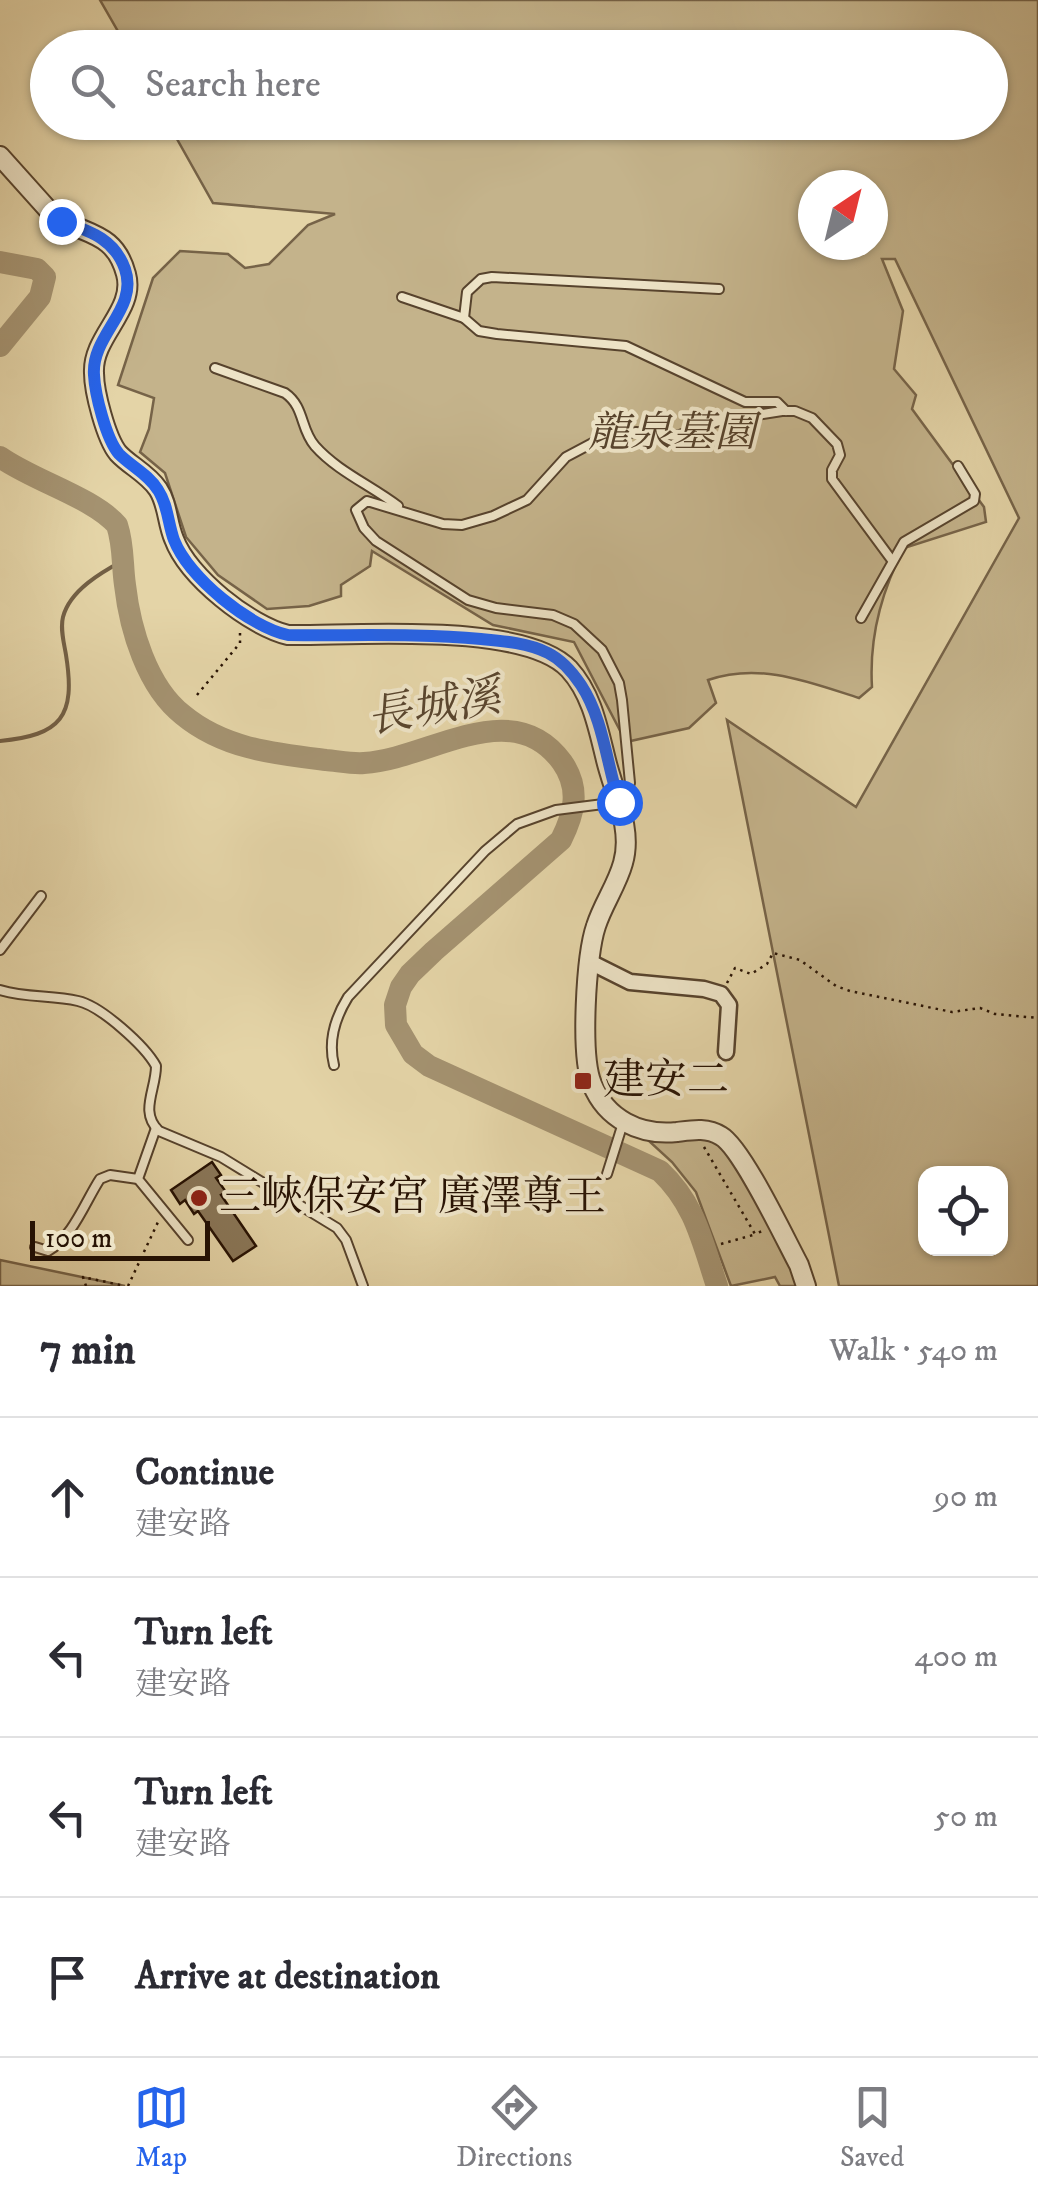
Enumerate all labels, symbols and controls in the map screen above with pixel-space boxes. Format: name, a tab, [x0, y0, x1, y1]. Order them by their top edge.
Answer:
search box	[30, 30, 1008, 140]
icon: search	[65, 58, 120, 113]
text: Search here	[145, 61, 321, 109]
north arrow	[798, 170, 888, 260]
route end	[39, 199, 85, 245]
park label: 龍泉墓園	[588, 408, 762, 460]
water label: 長城溪	[363, 668, 510, 747]
route start	[597, 780, 643, 826]
place label: 建安二	[603, 1055, 729, 1107]
marker: 建安二	[572, 1070, 594, 1092]
map controls	[918, 1166, 1008, 1256]
button: locate	[918, 1166, 1008, 1256]
place label: 三峽保安宮 廣澤尊王	[219, 1172, 606, 1224]
marker: 三峽保安宮 廣澤尊王	[188, 1187, 210, 1209]
scale bar	[30, 1216, 210, 1260]
text: 100 m	[45, 1221, 112, 1256]
text: 7 min	[40, 1325, 135, 1377]
text: Walk · 540 m	[829, 1331, 998, 1371]
text: Continue	[135, 1449, 274, 1497]
icon: ahead	[40, 1470, 95, 1525]
text: 90 m	[934, 1477, 998, 1517]
text: 建安路	[135, 1505, 231, 1545]
text: Turn left	[135, 1609, 273, 1657]
icon: left	[40, 1630, 95, 1685]
text: 400 m	[914, 1637, 998, 1677]
text: 建安路	[135, 1665, 231, 1705]
text: Turn left	[135, 1769, 273, 1817]
icon: left	[40, 1790, 95, 1845]
text: 50 m	[934, 1797, 998, 1837]
text: 建安路	[135, 1825, 231, 1865]
icon: arrive	[40, 1950, 95, 2005]
text: Arrive at destination	[135, 1953, 440, 2001]
tab: Map	[134, 2080, 189, 2175]
tab: Directions	[456, 2080, 572, 2175]
tab: Saved	[840, 2080, 904, 2175]

